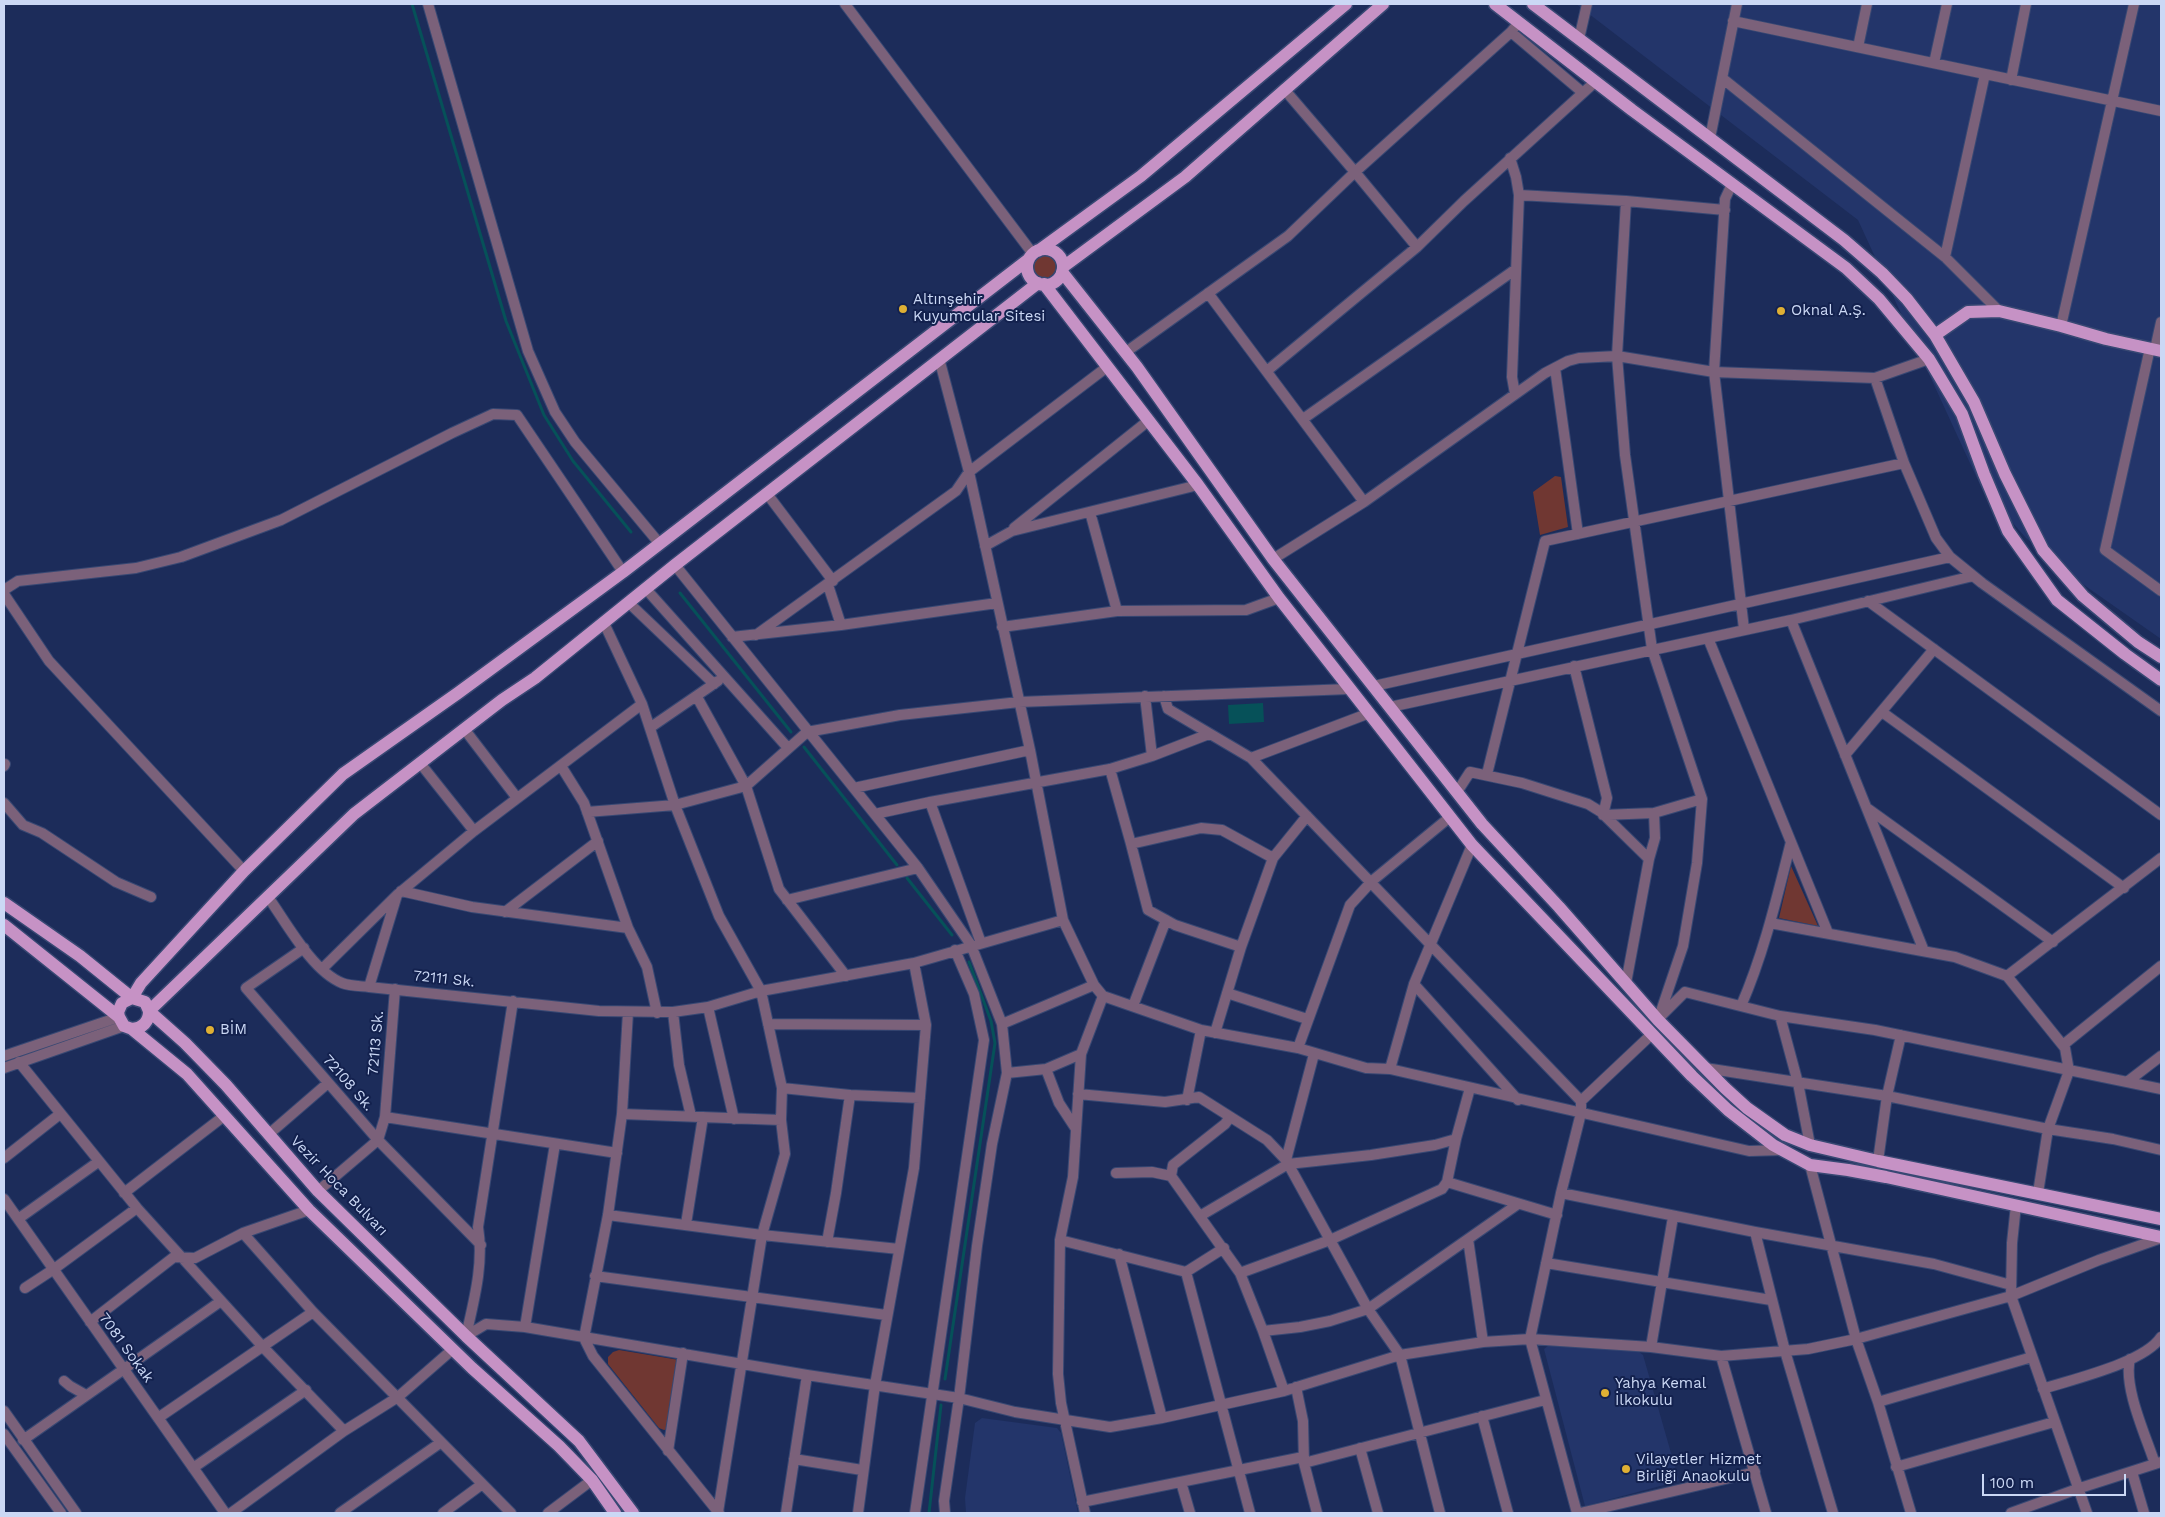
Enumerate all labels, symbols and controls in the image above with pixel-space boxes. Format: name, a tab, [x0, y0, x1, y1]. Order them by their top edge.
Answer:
place label: Altınşehir Kuyumcular Sitesi	[913, 291, 1045, 326]
place label: Oknal A.Ş.	[1791, 302, 1866, 320]
marker: Altınşehir Kuyumcular Sitesi	[897, 303, 909, 315]
marker: Oknal A.Ş.	[1775, 305, 1787, 317]
street label: 72111 Sk.	[412, 967, 476, 991]
street label: 72113 Sk.	[364, 1010, 388, 1076]
place label: BİM	[220, 1021, 247, 1039]
marker: BİM	[204, 1024, 216, 1036]
street label: 72108 Sk.	[319, 1051, 377, 1115]
street label: Vezir Hoca Bulvarı	[287, 1132, 391, 1240]
street label: 7081 Sokak	[95, 1310, 157, 1386]
place label: Yahya Kemal İlkokulu	[1615, 1375, 1706, 1410]
marker: Yahya Kemal İlkokulu	[1599, 1387, 1611, 1399]
place label: Vilayetler Hizmet Birliği Anaokulu	[1636, 1451, 1761, 1486]
marker: Vilayetler Hizmet Birliği Anaokulu	[1620, 1463, 1632, 1475]
scale bar	[1985, 1464, 2129, 1496]
text: 100 m	[1990, 1474, 2034, 1492]

